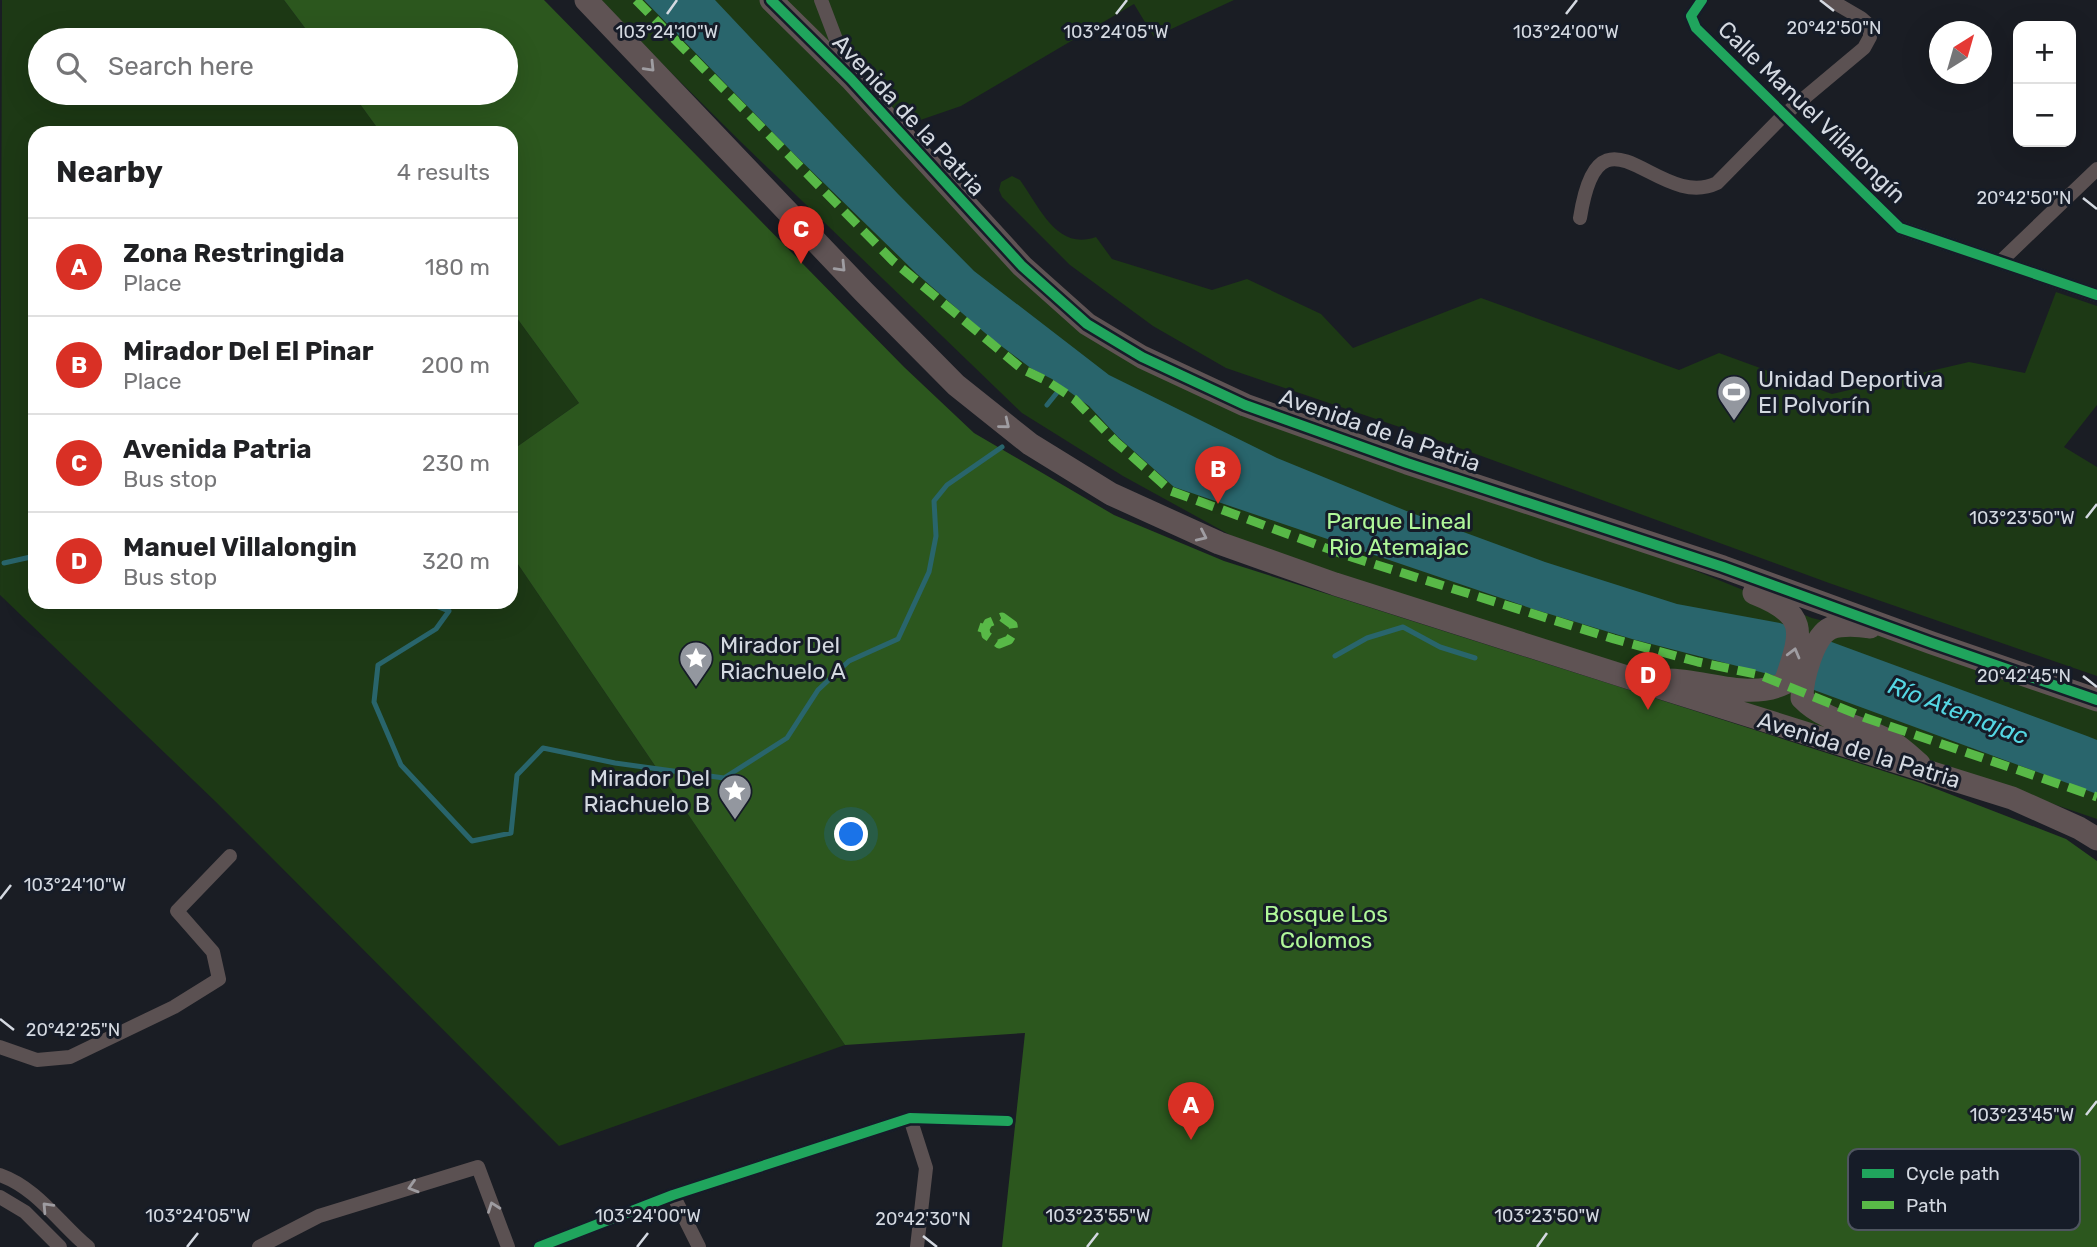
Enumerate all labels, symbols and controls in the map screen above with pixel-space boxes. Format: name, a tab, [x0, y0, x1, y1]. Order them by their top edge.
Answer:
street label: Calle Manuel Villalongín	[1712, 15, 1912, 209]
text: 20°42'50"N	[1786, 17, 1882, 39]
text: 103°24'10"W	[616, 21, 718, 43]
text: 103°24'05"W	[1063, 21, 1169, 43]
text: 103°24'00"W	[1513, 21, 1619, 43]
north arrow	[1929, 21, 1992, 84]
map controls	[2013, 21, 2076, 147]
button: +	[2013, 21, 2076, 84]
search box	[28, 28, 518, 105]
street label: Avenida de la Patria	[827, 28, 991, 202]
icon: search	[52, 48, 90, 86]
text: Search here	[108, 51, 254, 82]
one-way arrow	[641, 59, 654, 72]
button: −	[2013, 84, 2076, 147]
text: Nearby	[56, 154, 163, 190]
text: 4 results	[397, 158, 490, 186]
text: 20°42'50"N	[1976, 187, 2072, 209]
pin: C	[778, 206, 824, 264]
text: Zona Restringida	[123, 238, 345, 269]
text: A	[71, 253, 87, 281]
text: 180 m	[425, 253, 490, 281]
one-way arrow	[832, 259, 845, 272]
text: Place	[123, 269, 182, 297]
text: Mirador Del El Pinar	[123, 336, 374, 367]
text: B	[71, 351, 87, 379]
text: 200 m	[421, 351, 490, 379]
place label: Unidad Deportiva El Polvorín	[1758, 365, 1943, 419]
text: Place	[123, 367, 182, 395]
sports icon: Unidad Deportiva El Polvorín	[1715, 373, 1753, 422]
street label: Avenida de la Patria	[1276, 382, 1484, 478]
one-way arrow	[997, 416, 1010, 428]
text: Avenida Patria	[123, 434, 312, 465]
pin: B	[1195, 446, 1241, 504]
text: C	[71, 449, 87, 477]
text: 230 m	[422, 449, 490, 477]
text: Bus stop	[123, 465, 217, 493]
park label: Parque Lineal Rio Atemajac	[1326, 507, 1472, 561]
text: 103°23'50"W	[1969, 507, 2075, 529]
one-way arrow	[1195, 528, 1207, 542]
text: Manuel Villalongin	[123, 532, 357, 563]
text: D	[71, 547, 87, 575]
text: 320 m	[422, 547, 490, 575]
text: Bus stop	[123, 563, 217, 591]
place label: Mirador Del Riachuelo A	[720, 631, 846, 685]
place icon: Mirador Del Riachuelo A	[677, 639, 715, 688]
one-way arrow	[1786, 647, 1800, 659]
pin: D	[1625, 652, 1671, 710]
text: 20°42'45"N	[1977, 665, 2071, 687]
water label: Río Atemajac	[1884, 671, 2032, 751]
street label: Avenida de la Patria	[1754, 706, 1964, 794]
place label: Mirador Del Riachuelo B	[583, 764, 710, 818]
place icon: Mirador Del Riachuelo B	[716, 772, 754, 821]
your location	[834, 817, 868, 851]
text: 103°24'10"W	[24, 874, 126, 896]
park label: Bosque Los Colomos	[1264, 900, 1388, 954]
text: 20°42'25"N	[26, 1019, 120, 1041]
pin: A	[1168, 1082, 1214, 1140]
text: 103°23'45"W	[1970, 1104, 2074, 1126]
legend	[1848, 1149, 2080, 1230]
text: Cycle path	[1906, 1162, 2000, 1185]
one-way arrow	[408, 1179, 420, 1194]
text: Path	[1906, 1194, 1947, 1217]
one-way arrow	[487, 1201, 501, 1214]
one-way arrow	[43, 1202, 56, 1215]
text: 103°24'05"W	[145, 1205, 251, 1227]
text: 103°24'00"W	[595, 1205, 701, 1227]
text: 103°23'55"W	[1046, 1205, 1150, 1227]
text: 103°23'50"W	[1494, 1205, 1600, 1227]
text: 20°42'30"N	[875, 1208, 971, 1230]

